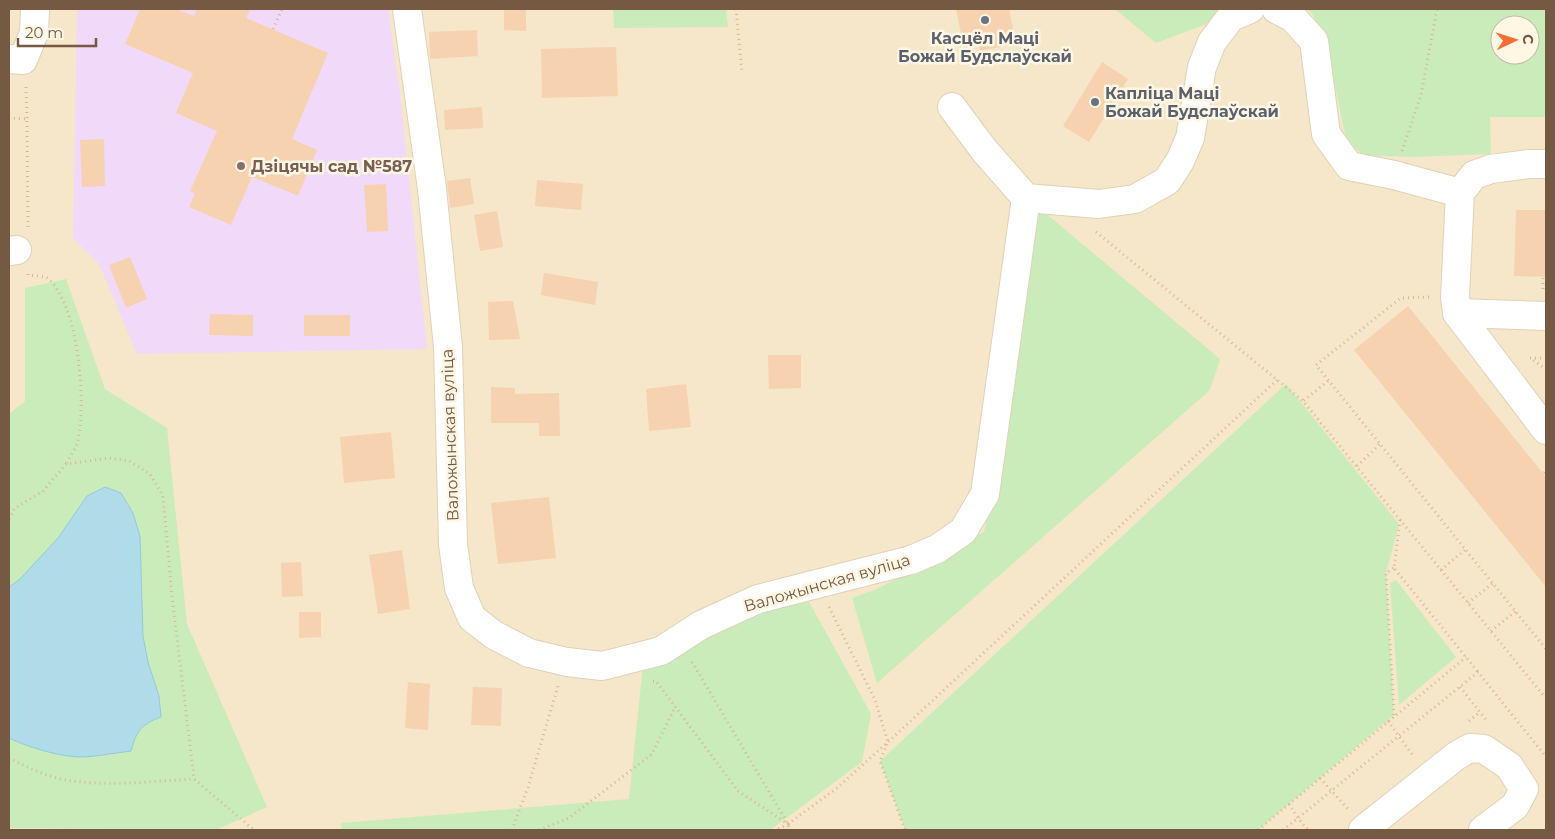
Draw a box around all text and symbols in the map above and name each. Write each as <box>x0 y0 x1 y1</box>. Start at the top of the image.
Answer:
marker: Касцёл Маці Божай Будслаўскай <box>979 14 991 26</box>
scale bar <box>18 15 95 47</box>
north arrow <box>1490 15 1540 65</box>
text: 20 m <box>25 23 63 42</box>
place label: Касцёл Маці Божай Будслаўскай <box>898 29 1072 66</box>
text: С <box>1519 33 1537 45</box>
place label: Капліца Маці Божай Будслаўскай <box>1105 84 1279 121</box>
marker: Капліца Маці Божай Будслаўскай <box>1089 96 1101 108</box>
place label: Дзіцячы сад №587 <box>251 157 412 176</box>
marker: Дзіцячы сад №587 <box>235 160 247 172</box>
street label: Валожынская вуліца <box>437 349 463 521</box>
street label: Валожынская вуліца <box>742 550 912 616</box>

